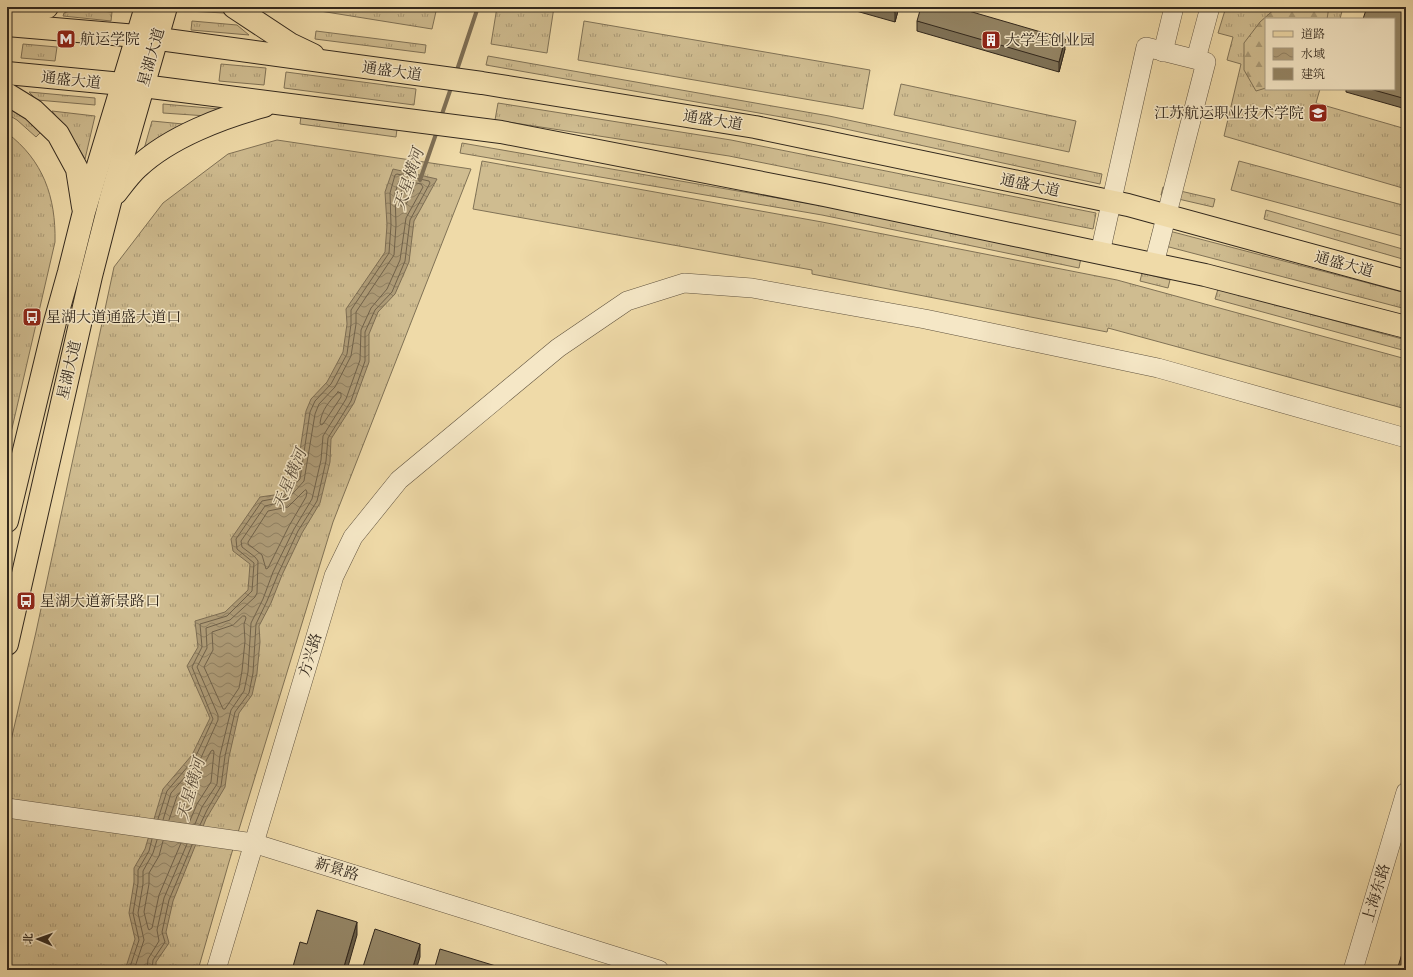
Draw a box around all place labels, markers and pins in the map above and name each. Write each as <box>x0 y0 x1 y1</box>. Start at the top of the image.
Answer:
metro station icon: 航运学院 <box>55 28 77 50</box>
place label: 航运学院 <box>80 29 140 48</box>
building icon: 大学生创业园 <box>980 29 1002 51</box>
place label: 大学生创业园 <box>1005 30 1095 49</box>
school or university icon: 江苏航运职业技术学院 <box>1307 102 1329 124</box>
place label: 江苏航运职业技术学院 <box>1154 103 1304 122</box>
bus stop icon: 星湖大道通盛大道口 <box>21 306 43 328</box>
place label: 星湖大道通盛大道口 <box>46 307 181 326</box>
bus stop icon: 星湖大道新景路口 <box>15 590 37 612</box>
place label: 星湖大道新景路口 <box>40 591 160 610</box>

